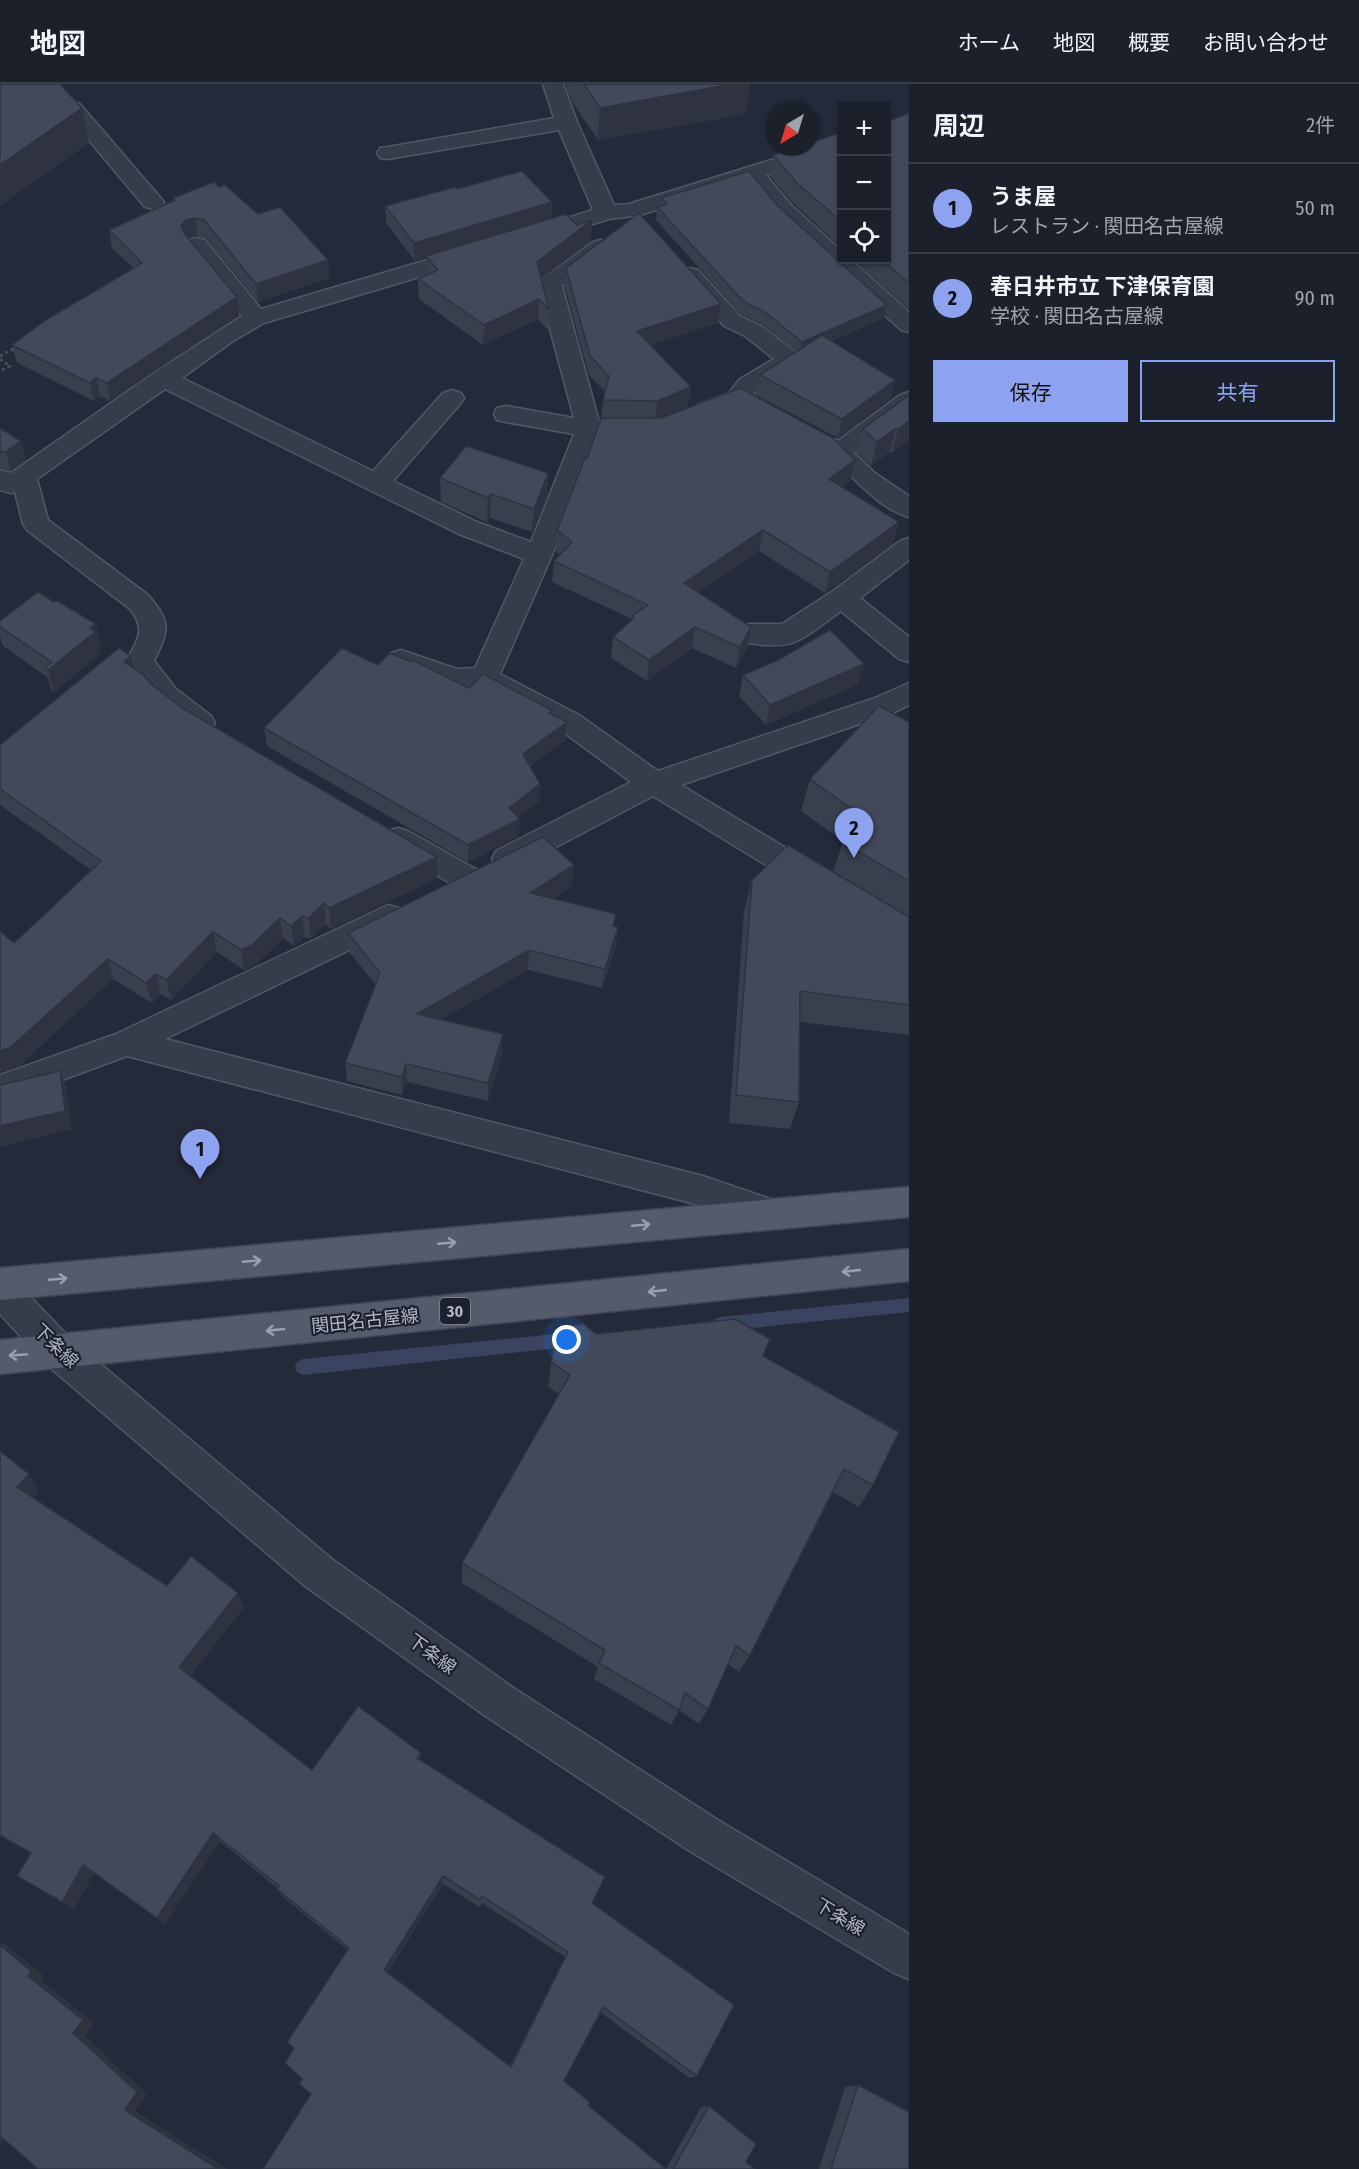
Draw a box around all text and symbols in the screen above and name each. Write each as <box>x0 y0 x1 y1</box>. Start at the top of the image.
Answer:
text: 地図 <box>30 27 86 60</box>
text: ホーム <box>958 30 1020 56</box>
text: 地図 <box>1053 30 1095 56</box>
text: 概要 <box>1128 30 1170 56</box>
text: お問い合わせ <box>1203 30 1329 56</box>
north arrow <box>765 102 819 156</box>
map controls <box>837 102 891 264</box>
button: + <box>837 102 891 156</box>
text: 周辺 <box>933 111 985 142</box>
text: 2件 <box>1306 113 1335 137</box>
button: − <box>837 156 891 210</box>
text: うま屋 <box>990 183 1056 210</box>
text: 1 <box>948 196 957 220</box>
text: 50 m <box>1295 196 1335 220</box>
button: locate <box>837 210 891 264</box>
text: レストラン · 関田名古屋線 <box>990 214 1224 238</box>
text: 春日井市立 下津保育園 <box>990 273 1215 300</box>
text: 2 <box>948 286 957 310</box>
text: 90 m <box>1295 286 1335 310</box>
text: 学校 · 関田名古屋線 <box>990 304 1164 328</box>
button: 保存 <box>933 360 1128 422</box>
button: 共有 <box>1140 360 1335 422</box>
pin: 2 <box>834 808 874 858</box>
pin: 1 <box>180 1130 220 1179</box>
one-way arrow <box>630 1219 650 1230</box>
one-way arrow <box>436 1237 456 1248</box>
one-way arrow <box>242 1255 262 1266</box>
one-way arrow <box>841 1266 861 1277</box>
one-way arrow <box>48 1273 68 1284</box>
one-way arrow <box>647 1286 667 1297</box>
road number: 30 <box>440 1298 470 1324</box>
street label: 関田名古屋線 <box>310 1304 420 1338</box>
street label: 下条線 <box>29 1319 83 1373</box>
one-way arrow <box>265 1325 285 1336</box>
your location <box>552 1325 581 1354</box>
one-way arrow <box>9 1350 29 1361</box>
street label: 下条線 <box>404 1629 460 1679</box>
street label: 下条線 <box>811 1894 869 1940</box>

